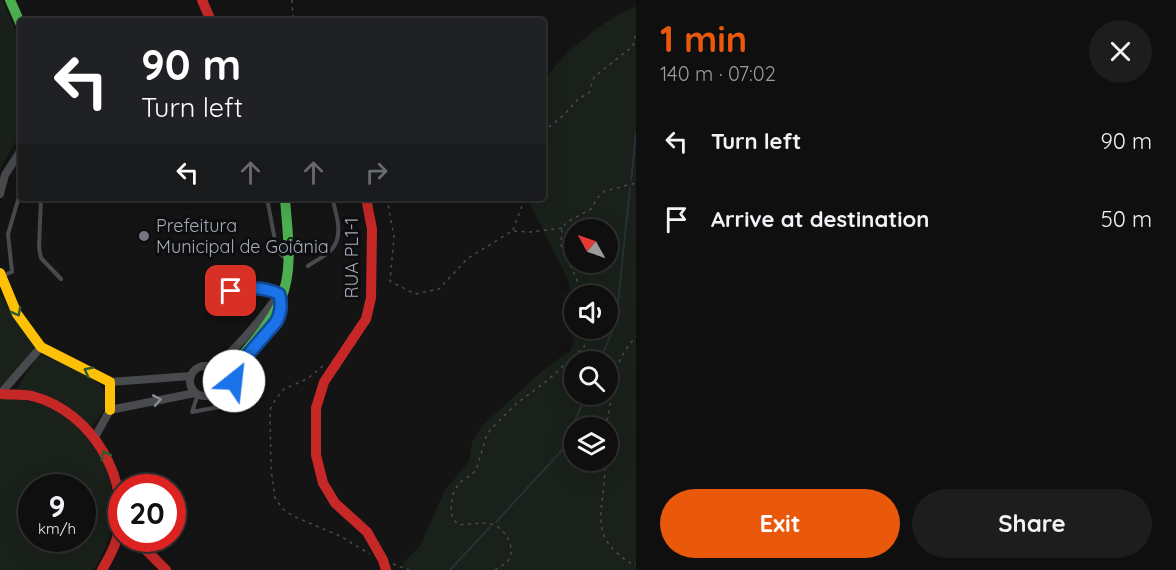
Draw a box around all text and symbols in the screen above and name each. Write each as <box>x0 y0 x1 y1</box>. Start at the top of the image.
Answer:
text: 1 min <box>660 16 747 61</box>
button: close <box>1089 20 1152 83</box>
text: 90 m <box>141 38 241 91</box>
icon: left <box>42 42 120 120</box>
text: 140 m · 07:02 <box>660 61 776 86</box>
text: Turn left <box>141 90 243 124</box>
icon: left <box>660 125 693 158</box>
text: Turn left <box>711 127 801 155</box>
text: 90 m <box>1101 127 1152 155</box>
icon: left <box>171 156 204 189</box>
icon: ahead <box>234 156 267 189</box>
icon: ahead <box>297 156 330 189</box>
icon: right <box>360 156 393 189</box>
icon: arrive <box>660 203 693 236</box>
text: Arrive at destination <box>711 205 929 233</box>
text: 50 m <box>1101 205 1152 233</box>
place label: Prefeitura Municipal de Goiânia <box>156 214 329 258</box>
street label: RUA PL1-1 <box>340 218 363 298</box>
north arrow <box>564 219 618 273</box>
map controls <box>564 219 618 471</box>
marker: Prefeitura Municipal de Goiânia <box>137 229 151 243</box>
pin <box>205 265 256 316</box>
icon: arrive <box>214 274 247 307</box>
button: sound <box>564 285 618 339</box>
one-way arrow <box>10 305 21 316</box>
position arrow <box>202 349 266 413</box>
button: search <box>564 351 618 405</box>
one-way arrow <box>83 366 94 378</box>
one-way arrow <box>152 394 162 407</box>
button: layers <box>564 417 618 471</box>
one-way arrow <box>101 451 112 462</box>
speed limit sign: 20 <box>108 474 186 552</box>
text: 9 <box>48 487 66 525</box>
button: Exit <box>660 489 900 558</box>
button: Share <box>912 489 1152 558</box>
text: km/h <box>38 519 76 538</box>

